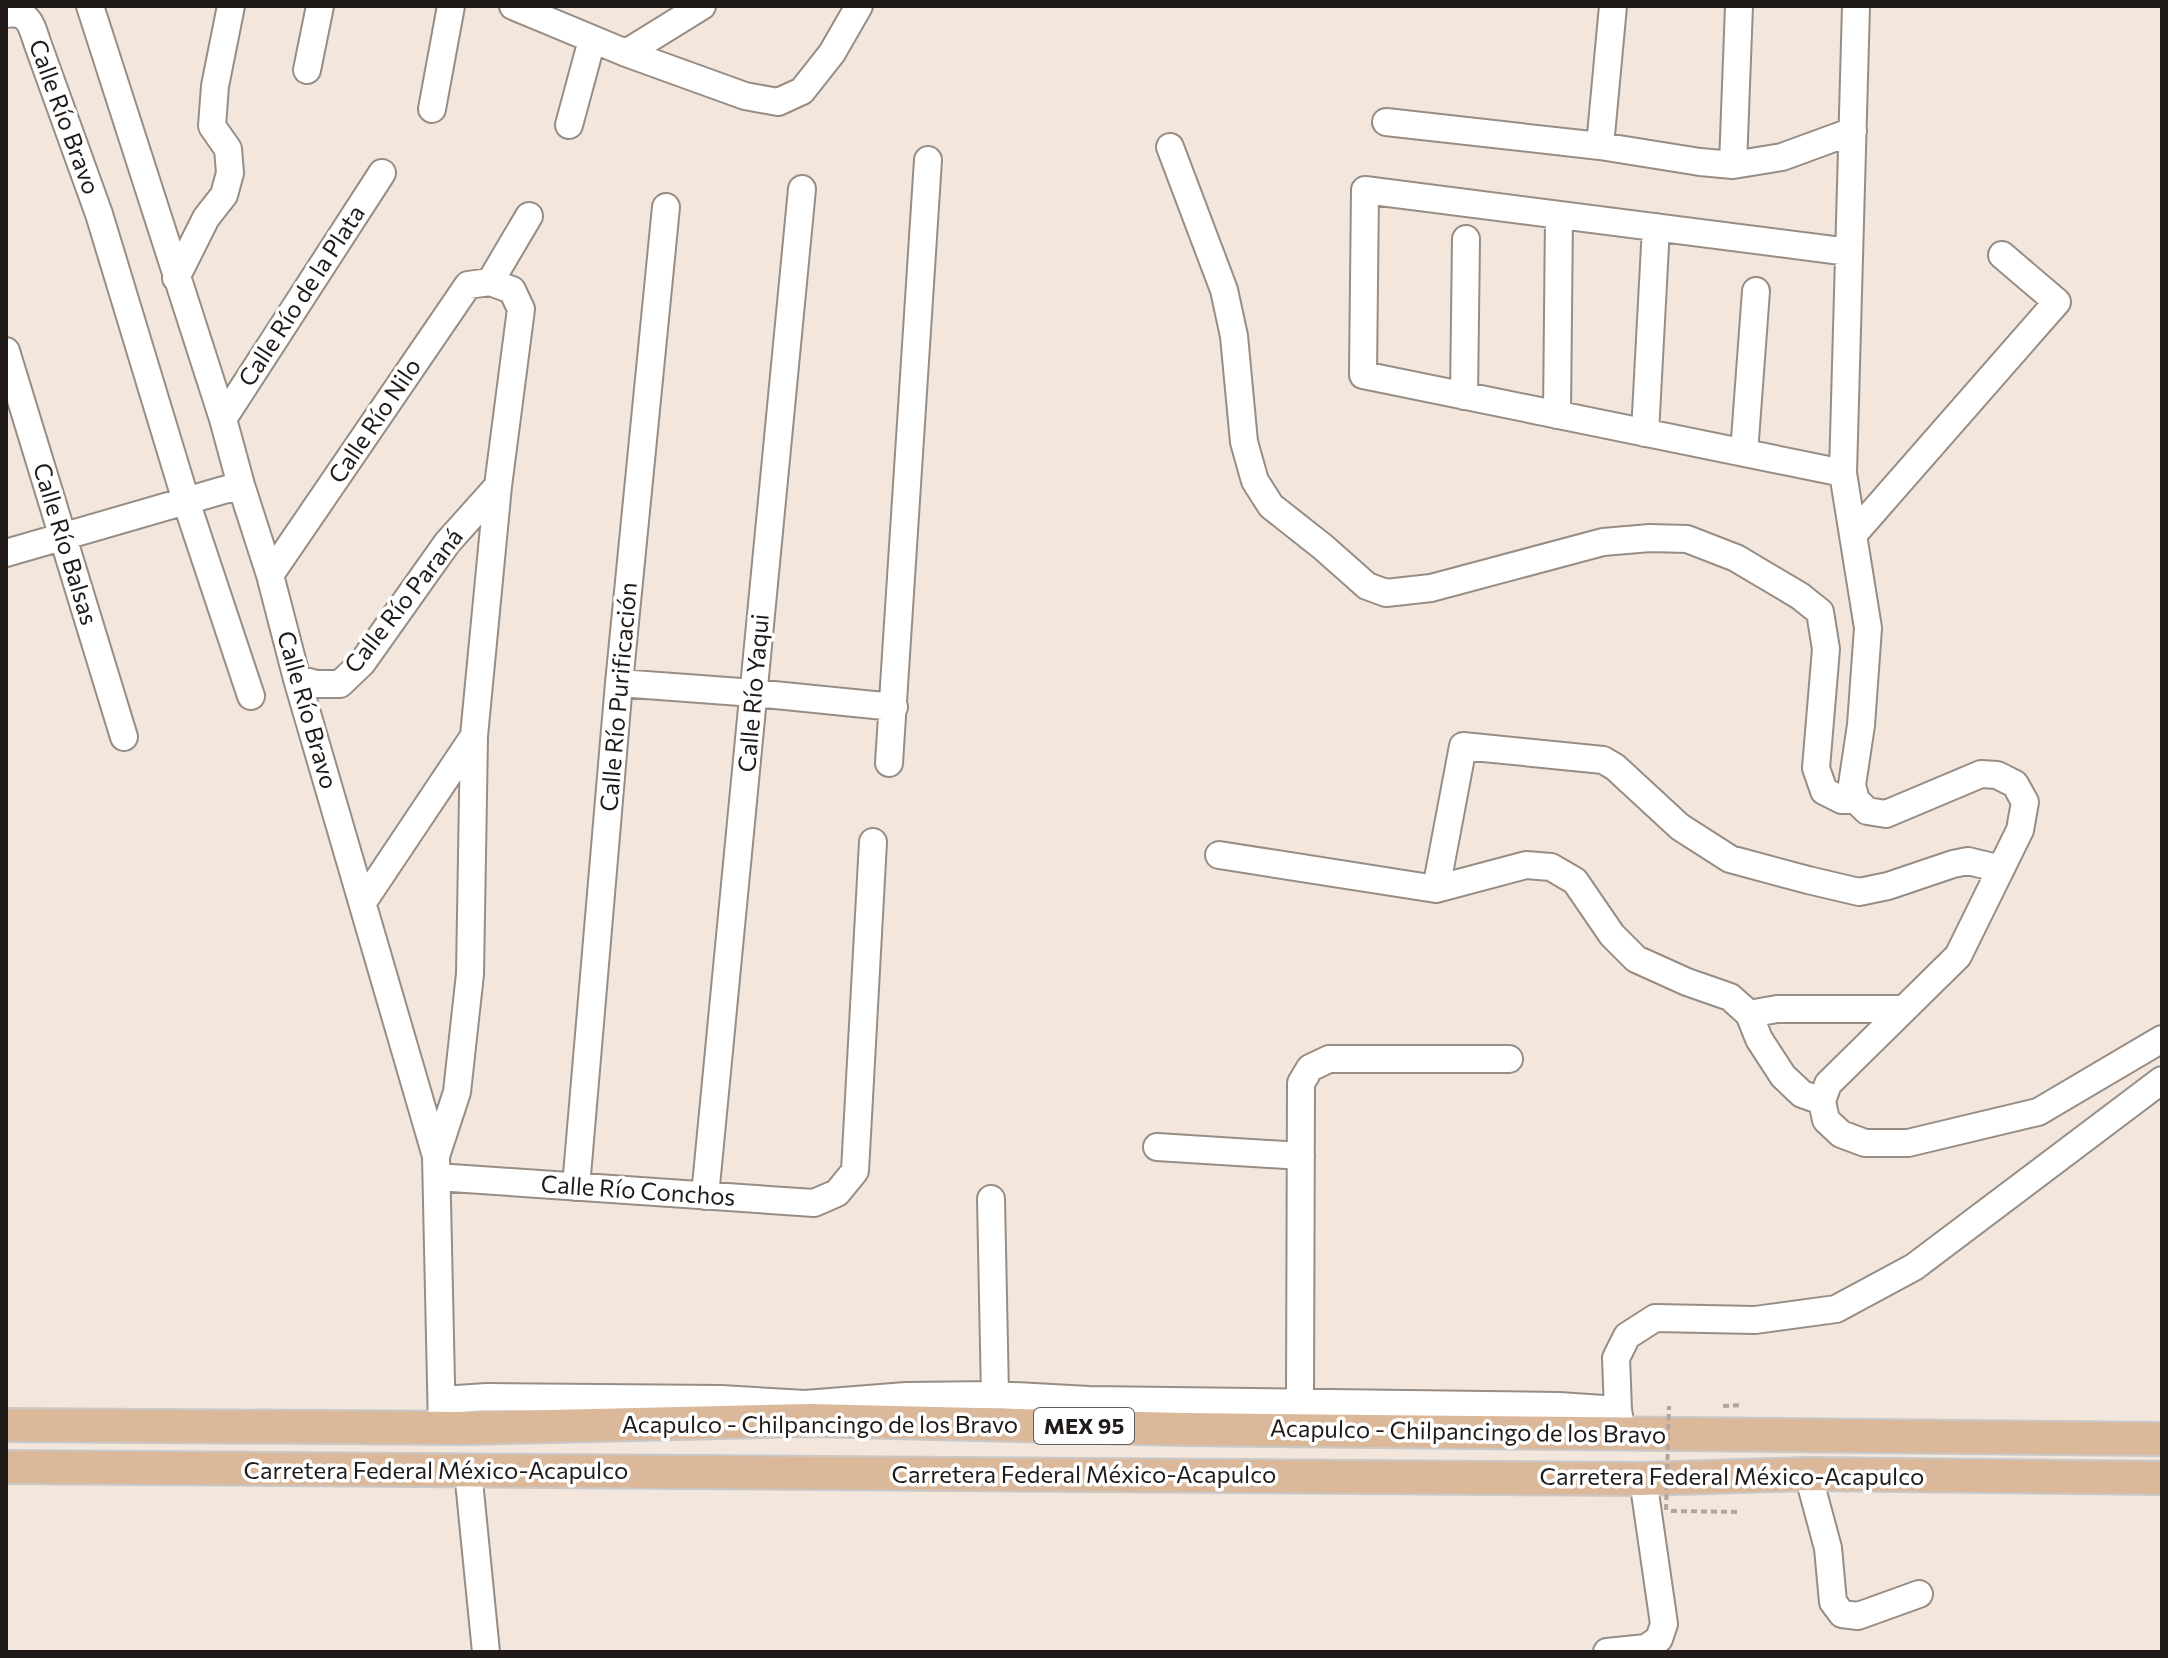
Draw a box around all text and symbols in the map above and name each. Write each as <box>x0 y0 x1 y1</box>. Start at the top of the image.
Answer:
street label: Calle Río Bravo <box>24 35 107 198</box>
street label: Calle Río de la Plata <box>231 199 370 391</box>
street label: Calle Río Nilo <box>321 352 426 488</box>
street label: Calle Río Balsas <box>28 459 105 628</box>
street label: Calle Río Paraná <box>337 522 468 678</box>
street label: Calle Río Purificación <box>593 581 642 813</box>
street label: Calle Río Yaqui <box>731 612 774 773</box>
street label: Calle Río Bravo <box>272 627 345 792</box>
street label: Calle Río Conchos <box>540 1168 736 1211</box>
road number: MEX 95 <box>1034 1408 1134 1444</box>
street label: Acapulco - Chilpancingo de los Bravo <box>622 1409 1018 1438</box>
street label: Acapulco - Chilpancingo de los Bravo <box>1270 1413 1666 1448</box>
street label: Carretera Federal México-Acapulco <box>244 1455 628 1484</box>
street label: Carretera Federal México-Acapulco <box>892 1459 1276 1488</box>
street label: Carretera Federal México-Acapulco <box>1540 1461 1924 1490</box>

